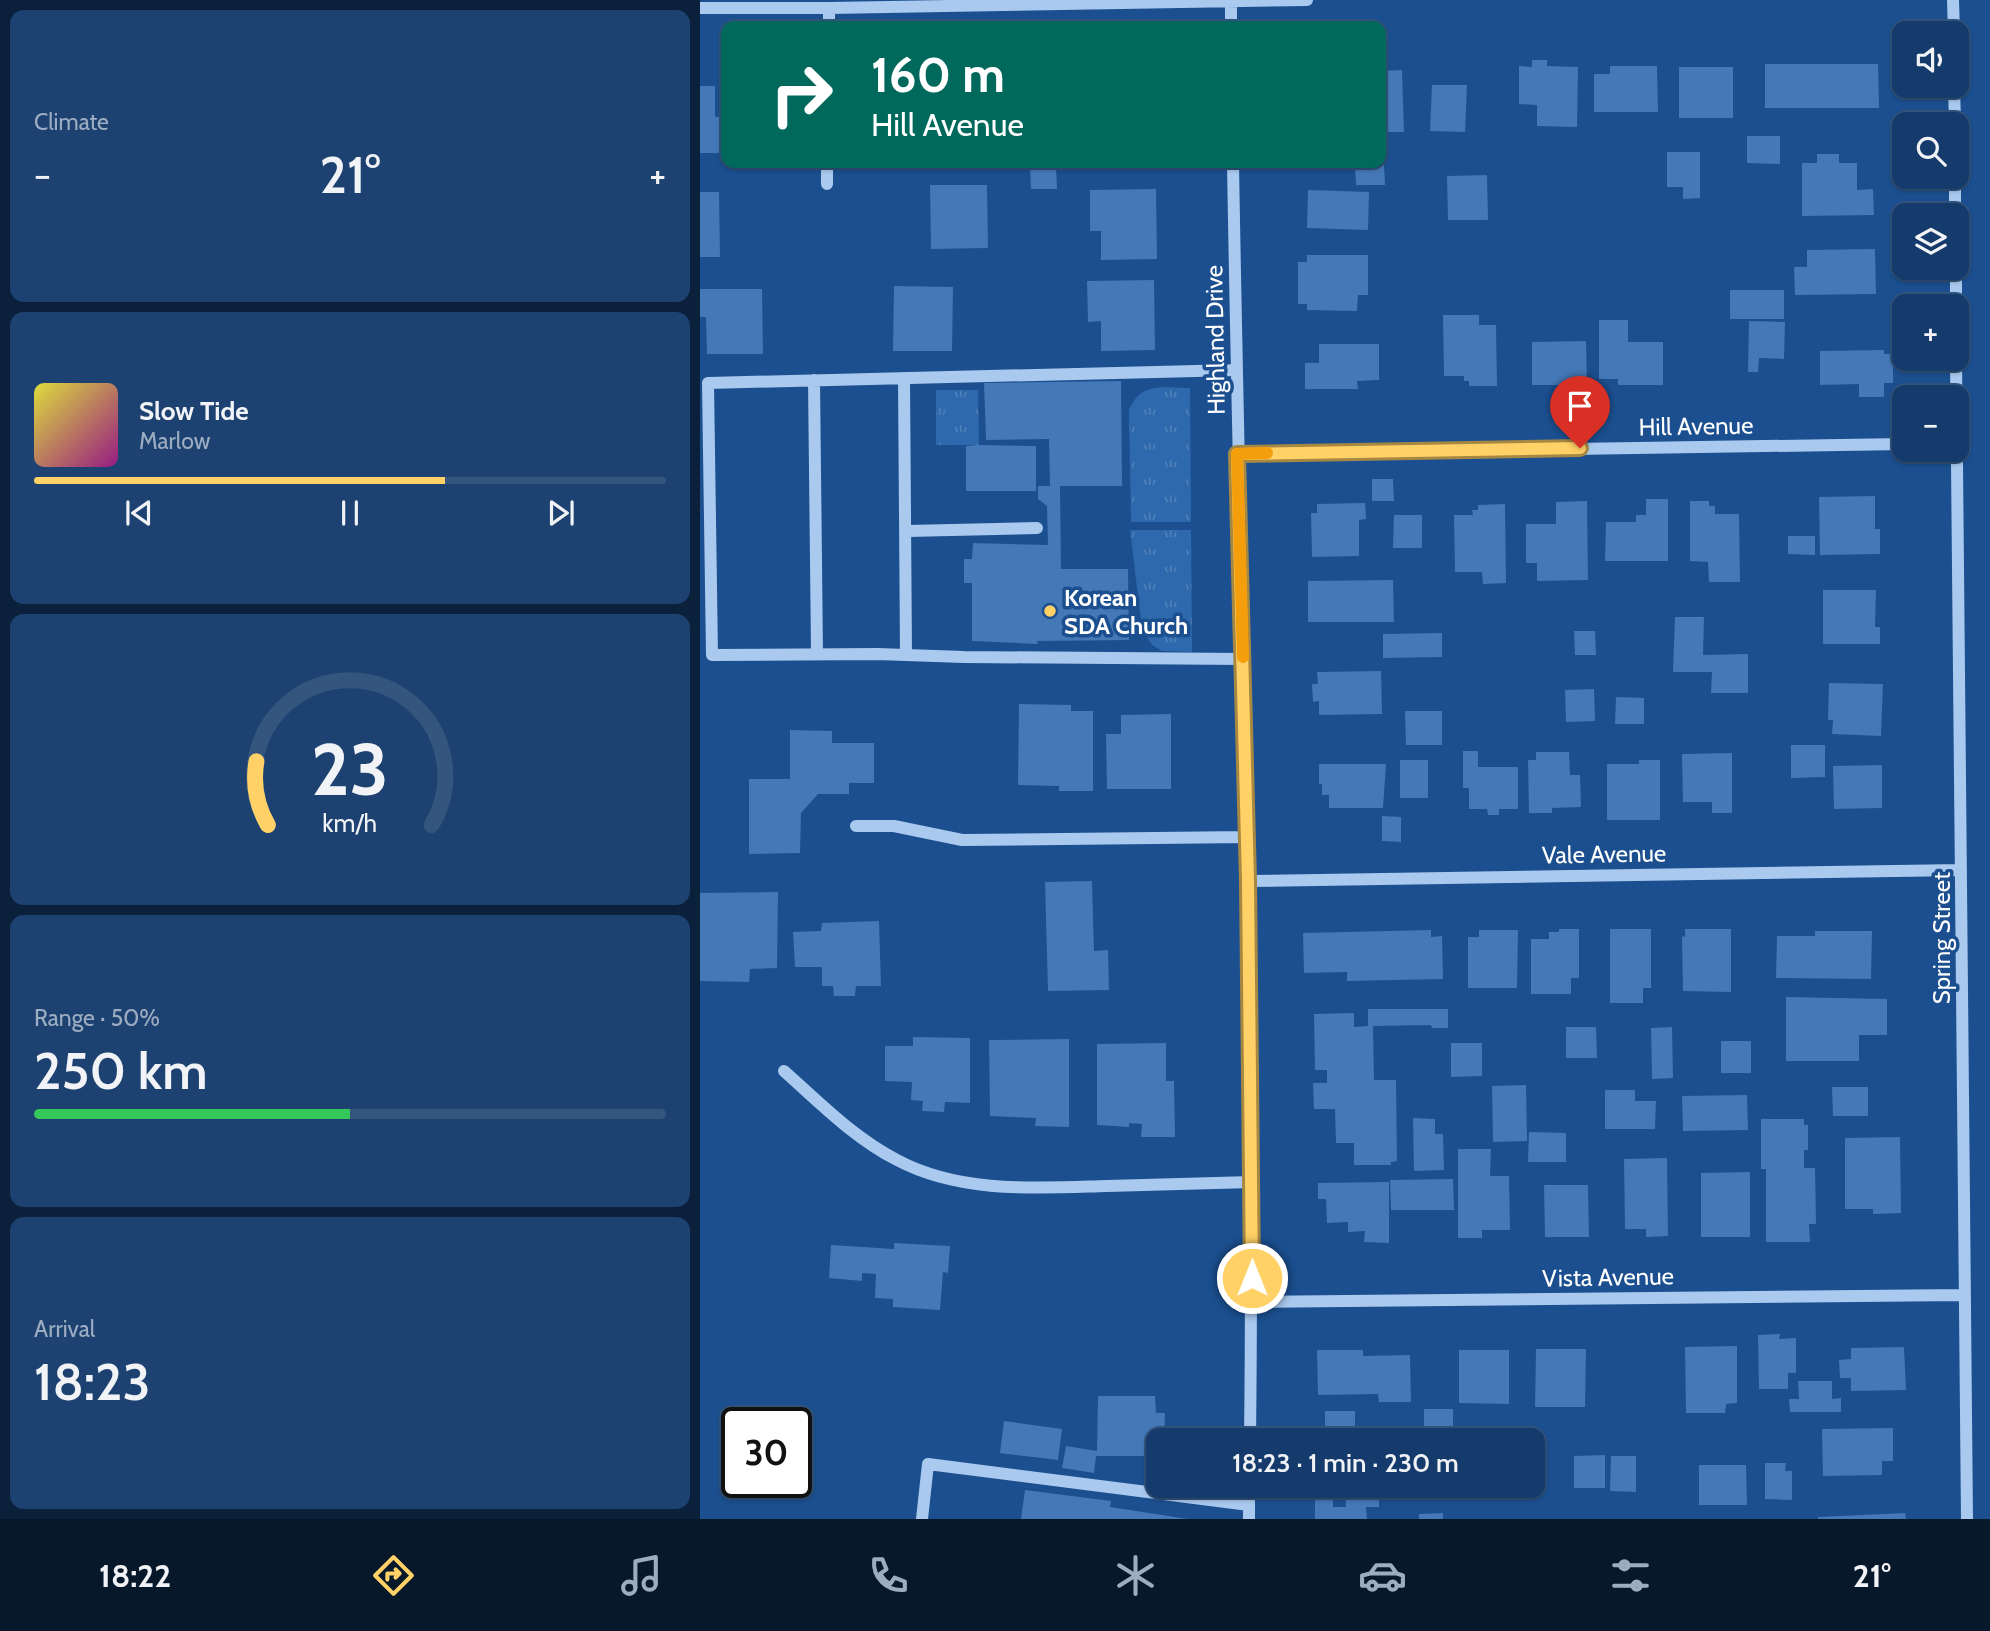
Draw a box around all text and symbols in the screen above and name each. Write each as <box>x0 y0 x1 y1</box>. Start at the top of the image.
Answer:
map controls <box>1892 21 1969 462</box>
button: sound <box>1892 21 1969 98</box>
text: 160 m <box>871 45 1005 104</box>
icon: right <box>756 49 847 140</box>
text: Hill Avenue <box>871 105 1024 144</box>
text: Climate <box>34 108 109 136</box>
button: search <box>1892 112 1969 189</box>
text: 21° <box>320 143 380 206</box>
text: − <box>34 151 51 198</box>
text: + <box>649 151 666 198</box>
button: layers <box>1892 203 1969 280</box>
street label: Highland Drive <box>1199 265 1231 415</box>
button: + <box>1892 294 1969 371</box>
pin <box>1550 376 1610 448</box>
button: − <box>1892 385 1969 462</box>
icon: arrive <box>1561 387 1599 425</box>
text: Slow Tide <box>139 395 249 427</box>
street label: Hill Avenue <box>1638 411 1754 441</box>
text: Marlow <box>139 427 210 455</box>
icon: previous <box>120 494 158 532</box>
icon: pause <box>331 494 369 532</box>
icon: next <box>542 494 580 532</box>
place label: Korean SDA Church <box>1064 583 1188 640</box>
marker: Korean SDA Church <box>1042 603 1058 619</box>
text: 23 <box>311 726 389 814</box>
text: km/h <box>323 808 377 838</box>
street label: Vale Avenue <box>1541 838 1667 870</box>
street label: Spring Street <box>1927 872 1956 1004</box>
text: Range · 50% <box>34 1004 160 1032</box>
text: 250 km <box>34 1039 208 1102</box>
position arrow <box>1215 1241 1289 1315</box>
street label: Vista Avenue <box>1542 1261 1674 1293</box>
text: Arrival <box>34 1315 95 1343</box>
text: 18:23 <box>34 1350 151 1413</box>
speed limit sign: 30 <box>721 1407 812 1498</box>
text: 18:23 · 1 min · 230 m <box>1232 1447 1459 1479</box>
icon: directions <box>369 1551 418 1600</box>
icon: music <box>617 1551 666 1600</box>
icon: phone <box>864 1551 913 1600</box>
icon: climate <box>1111 1551 1160 1600</box>
icon: car <box>1358 1551 1407 1600</box>
icon: filters <box>1606 1551 1655 1600</box>
text: 18:22 <box>99 1556 171 1595</box>
text: 21° <box>1853 1556 1891 1595</box>

